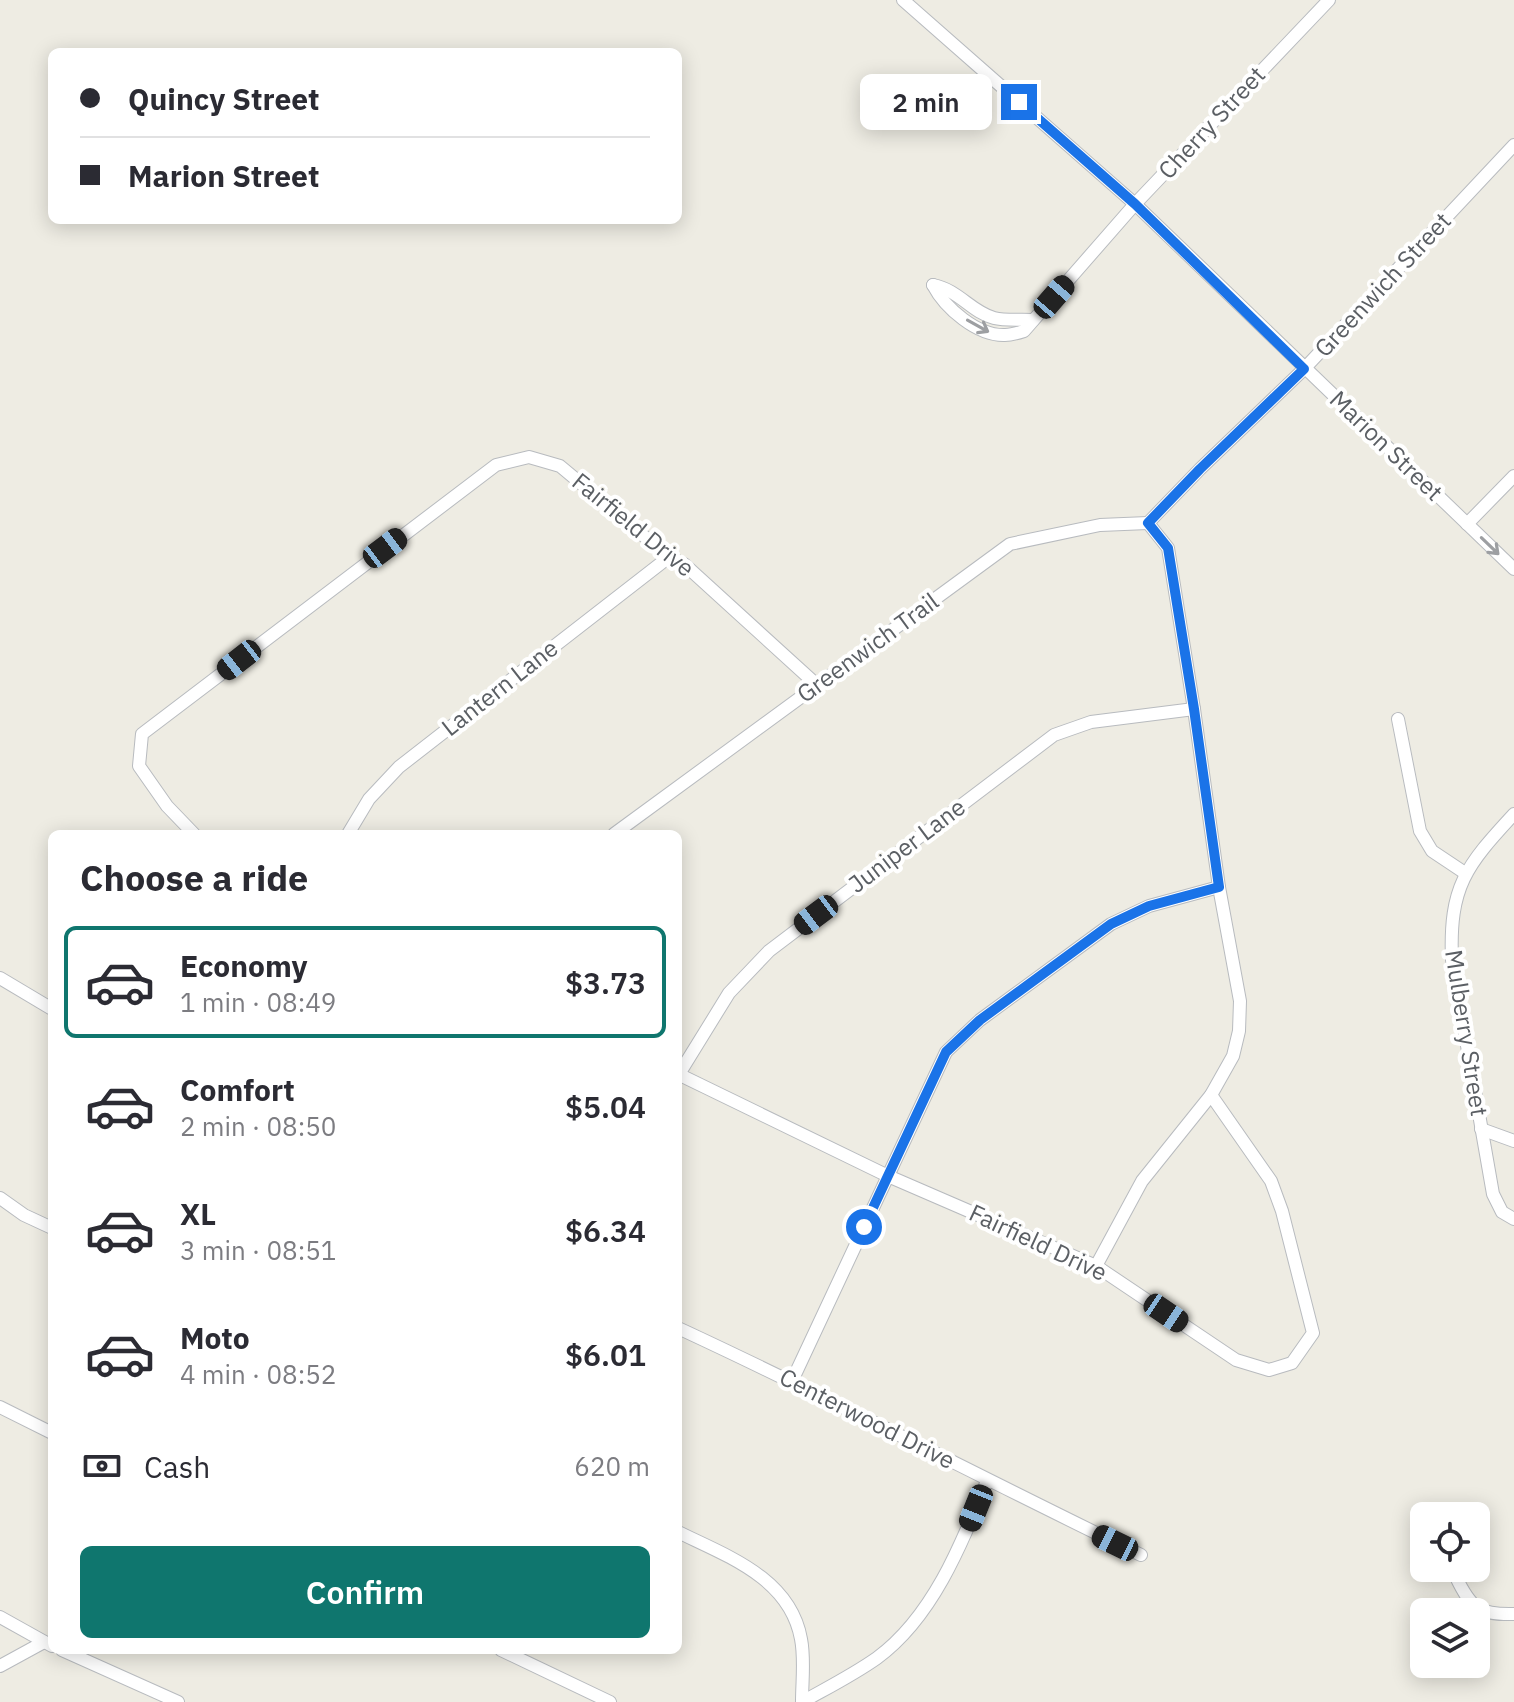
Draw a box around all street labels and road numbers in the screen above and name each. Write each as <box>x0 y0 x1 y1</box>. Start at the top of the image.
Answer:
street label: Cherry Street <box>1151 59 1272 186</box>
street label: Greenwich Street <box>1307 205 1458 364</box>
street label: Marion Street <box>1323 383 1450 507</box>
street label: Fairfield Drive <box>566 465 702 583</box>
street label: Greenwich Trail <box>790 585 945 709</box>
street label: Lantern Lane <box>434 632 564 743</box>
street label: Juniper Lane <box>841 791 971 900</box>
street label: Mulberry Street <box>1438 947 1496 1118</box>
street label: Fairfield Drive <box>964 1196 1113 1288</box>
street label: Centerwood Drive <box>774 1360 961 1476</box>

